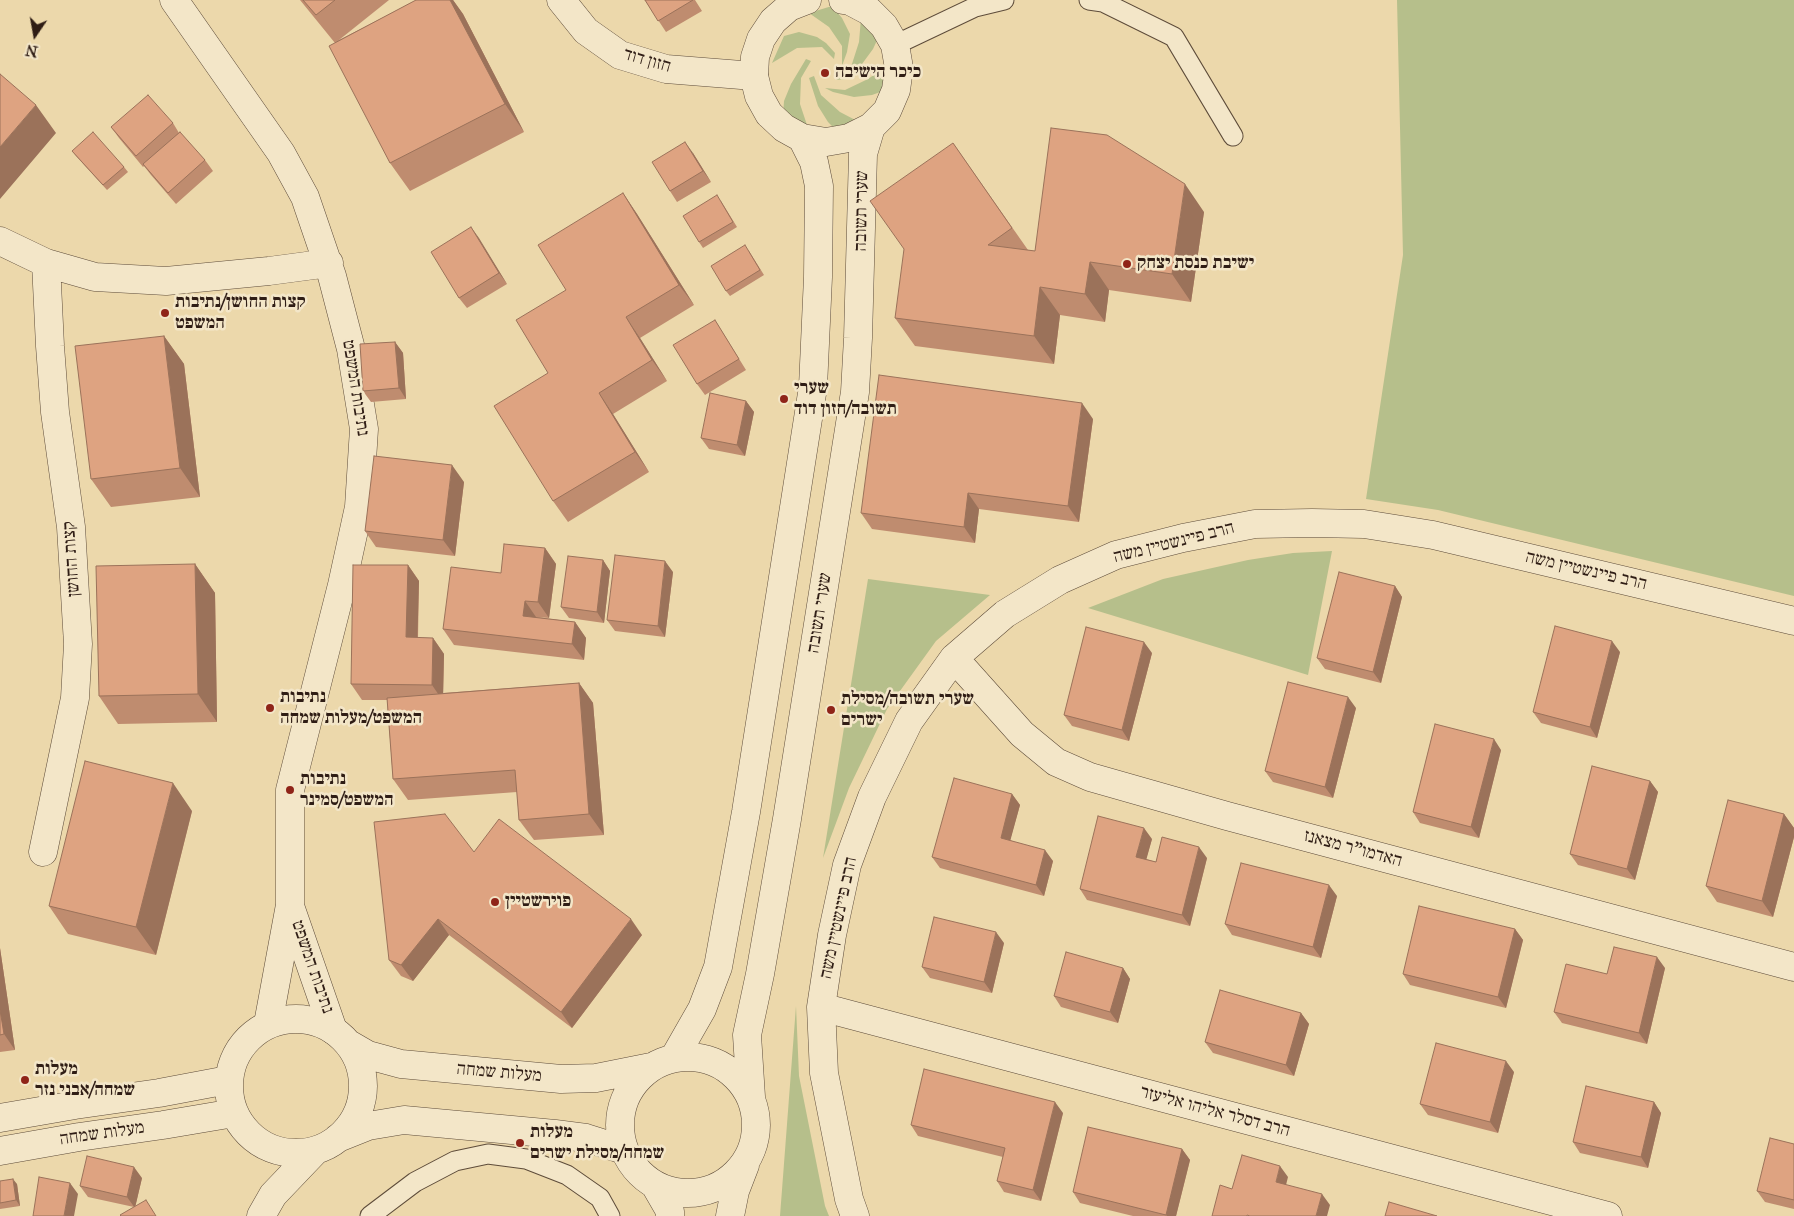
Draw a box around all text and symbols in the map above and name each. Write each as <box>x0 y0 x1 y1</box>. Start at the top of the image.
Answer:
north arrow <box>10 10 60 60</box>
text: N <box>24 41 39 60</box>
street label: חזון דוד <box>621 44 673 78</box>
place label: כיכר הישיבה <box>835 62 921 84</box>
marker: כיכר הישיבה <box>819 67 831 79</box>
street label: שערי תשובה <box>850 170 874 252</box>
place label: ישיבת כנסת יצחק <box>1137 253 1254 275</box>
marker: ישיבת כנסת יצחק <box>1121 258 1133 270</box>
place label: קצות החושן/נתיבות המשפט <box>175 292 306 334</box>
marker: קצות החושן/נתיבות המשפט <box>159 307 171 319</box>
street label: נתיבות המשפט <box>337 338 373 438</box>
place label: שערי תשובה/חזון דוד <box>794 378 897 420</box>
marker: שערי תשובה/חזון דוד <box>778 393 790 405</box>
street label: הרב פיינשטיין משה <box>1111 517 1237 569</box>
street label: קצות החושן <box>59 520 85 598</box>
street label: הרב פיינשטיין משה <box>1523 546 1649 596</box>
street label: שערי תשובה <box>803 571 837 655</box>
place label: נתיבות המשפט/מעלות שמחה <box>280 687 422 730</box>
place label: שערי תשובה/מסילת ישרים <box>841 689 974 732</box>
marker: נתיבות המשפט/מעלות שמחה <box>264 702 276 714</box>
marker: שערי תשובה/מסילת ישרים <box>825 704 837 716</box>
place label: נתיבות המשפט/סמינר <box>300 769 394 812</box>
marker: נתיבות המשפט/סמינר <box>284 784 296 796</box>
street label: האדמו"ר מצאנז <box>1301 826 1405 872</box>
street label: הרב פיינשטיין משה <box>816 855 862 981</box>
place label: פוירשטיין <box>505 891 571 913</box>
marker: פוירשטיין <box>489 896 501 908</box>
street label: נתיבות המשפט <box>286 918 338 1016</box>
place label: מעלות שמחה/אבני נזר <box>35 1059 135 1102</box>
street label: מעלות שמחה <box>455 1059 543 1087</box>
marker: מעלות שמחה/אבני נזר <box>19 1074 31 1086</box>
street label: הרב דסלר אליהו אליעזר <box>1138 1082 1292 1142</box>
street label: מעלות שמחה <box>58 1117 146 1151</box>
place label: מעלות שמחה/מסילת ישרים <box>530 1122 664 1164</box>
marker: מעלות שמחה/מסילת ישרים <box>514 1137 526 1149</box>

